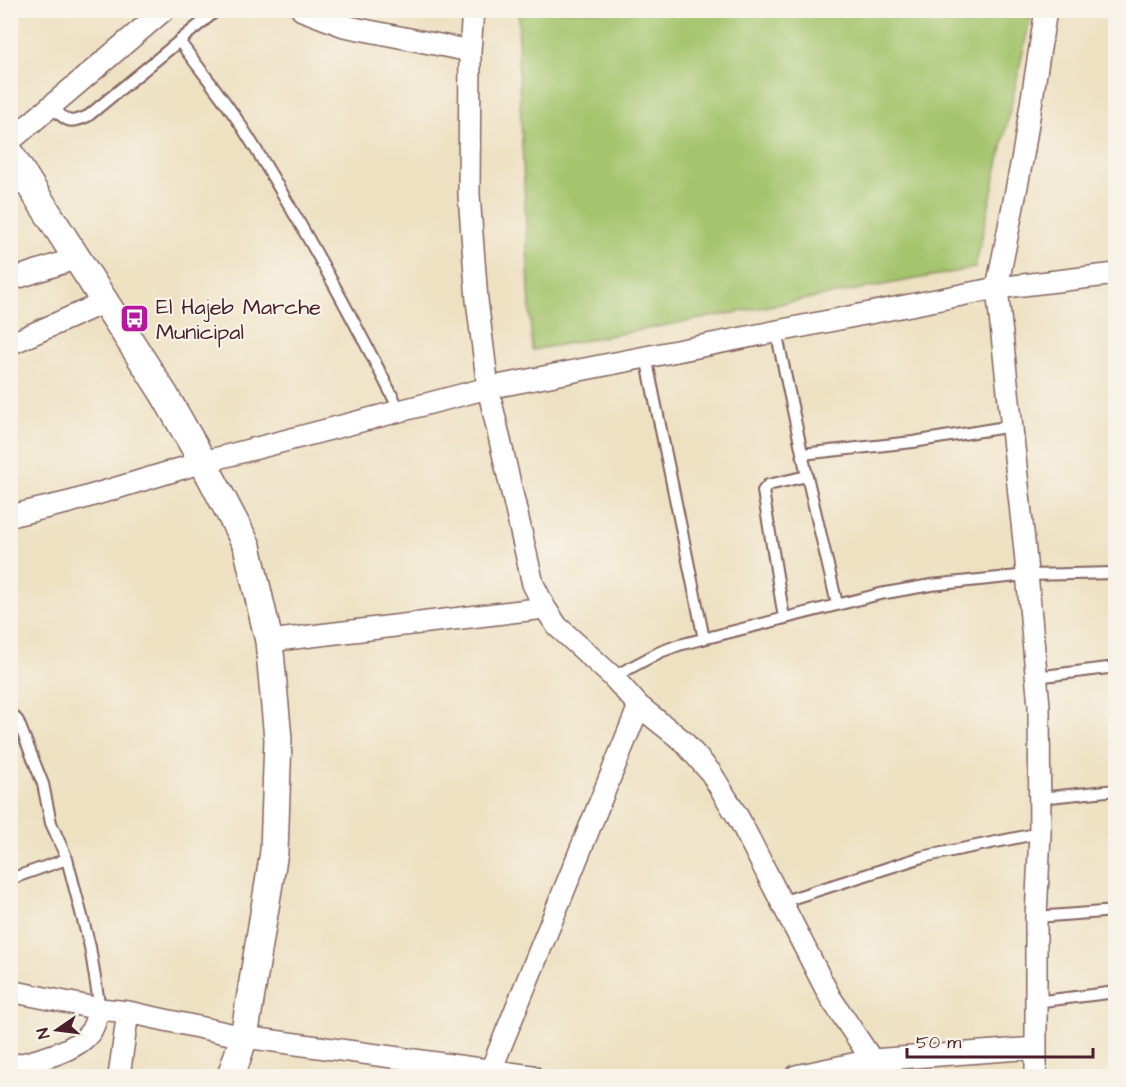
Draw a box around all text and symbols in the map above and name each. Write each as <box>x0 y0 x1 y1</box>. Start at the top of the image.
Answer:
place label: El Hajeb Marche Municipal <box>156 292 321 348</box>
bus stop icon: El Hajeb Marche Municipal <box>119 303 151 335</box>
north arrow <box>27 1000 87 1060</box>
scale bar <box>907 1021 1093 1059</box>
text: N <box>32 1026 55 1041</box>
text: 50 m <box>916 1030 961 1055</box>

